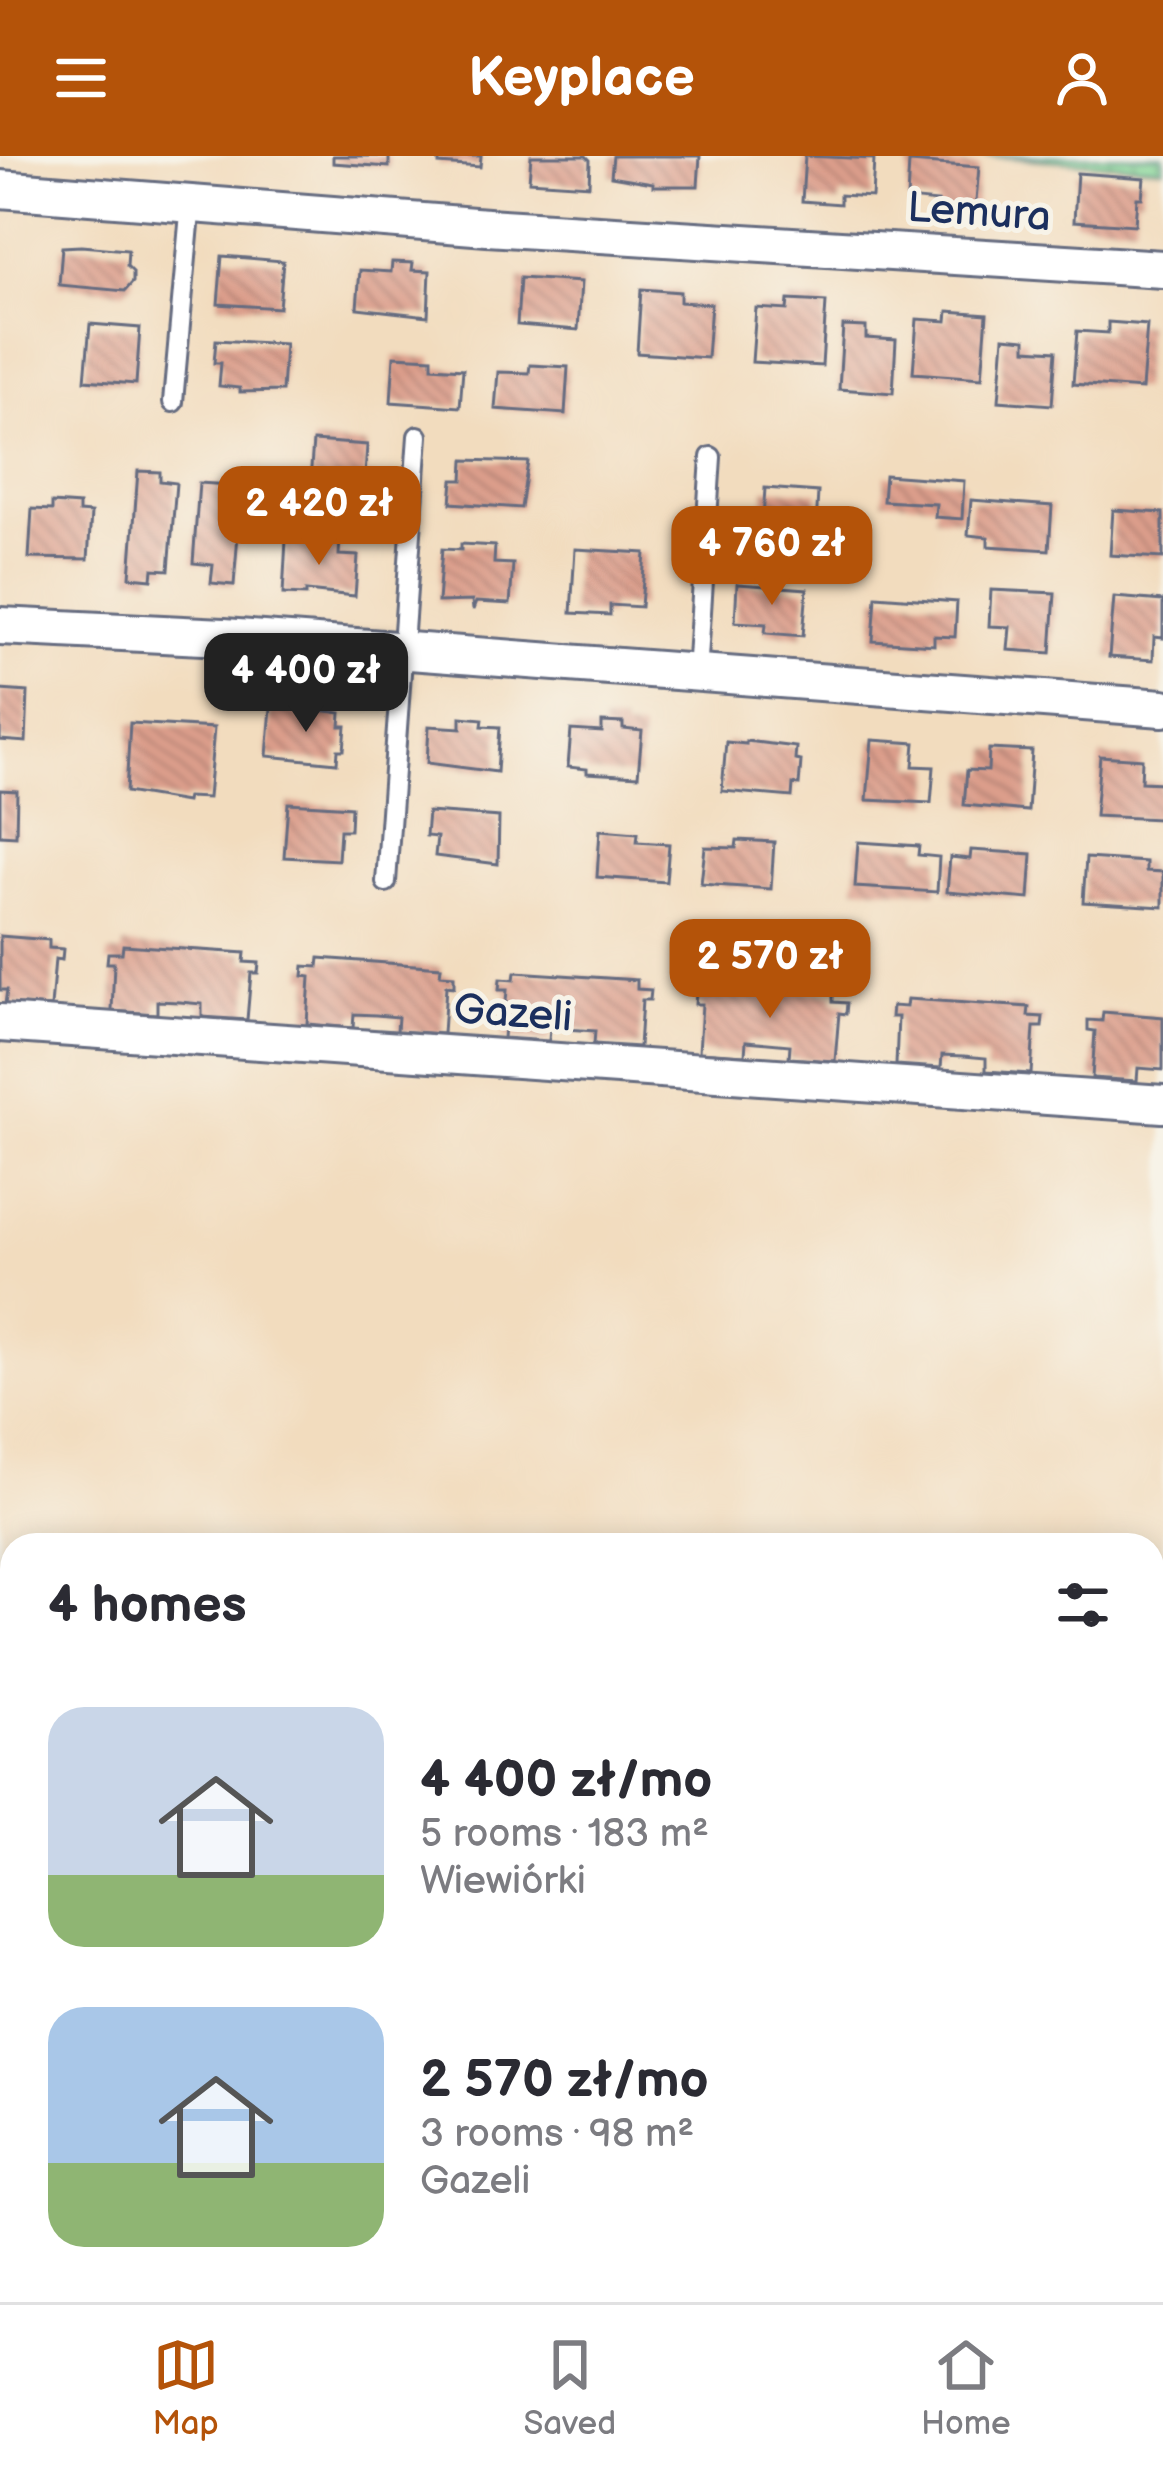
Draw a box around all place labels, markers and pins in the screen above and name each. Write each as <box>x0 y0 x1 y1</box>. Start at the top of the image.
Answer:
pin: 2 420 zł <box>195 466 443 568</box>
pin: 4 760 zł <box>648 506 896 608</box>
pin: 4 400 zł <box>182 633 430 735</box>
pin: 2 570 zł <box>646 919 894 1021</box>

